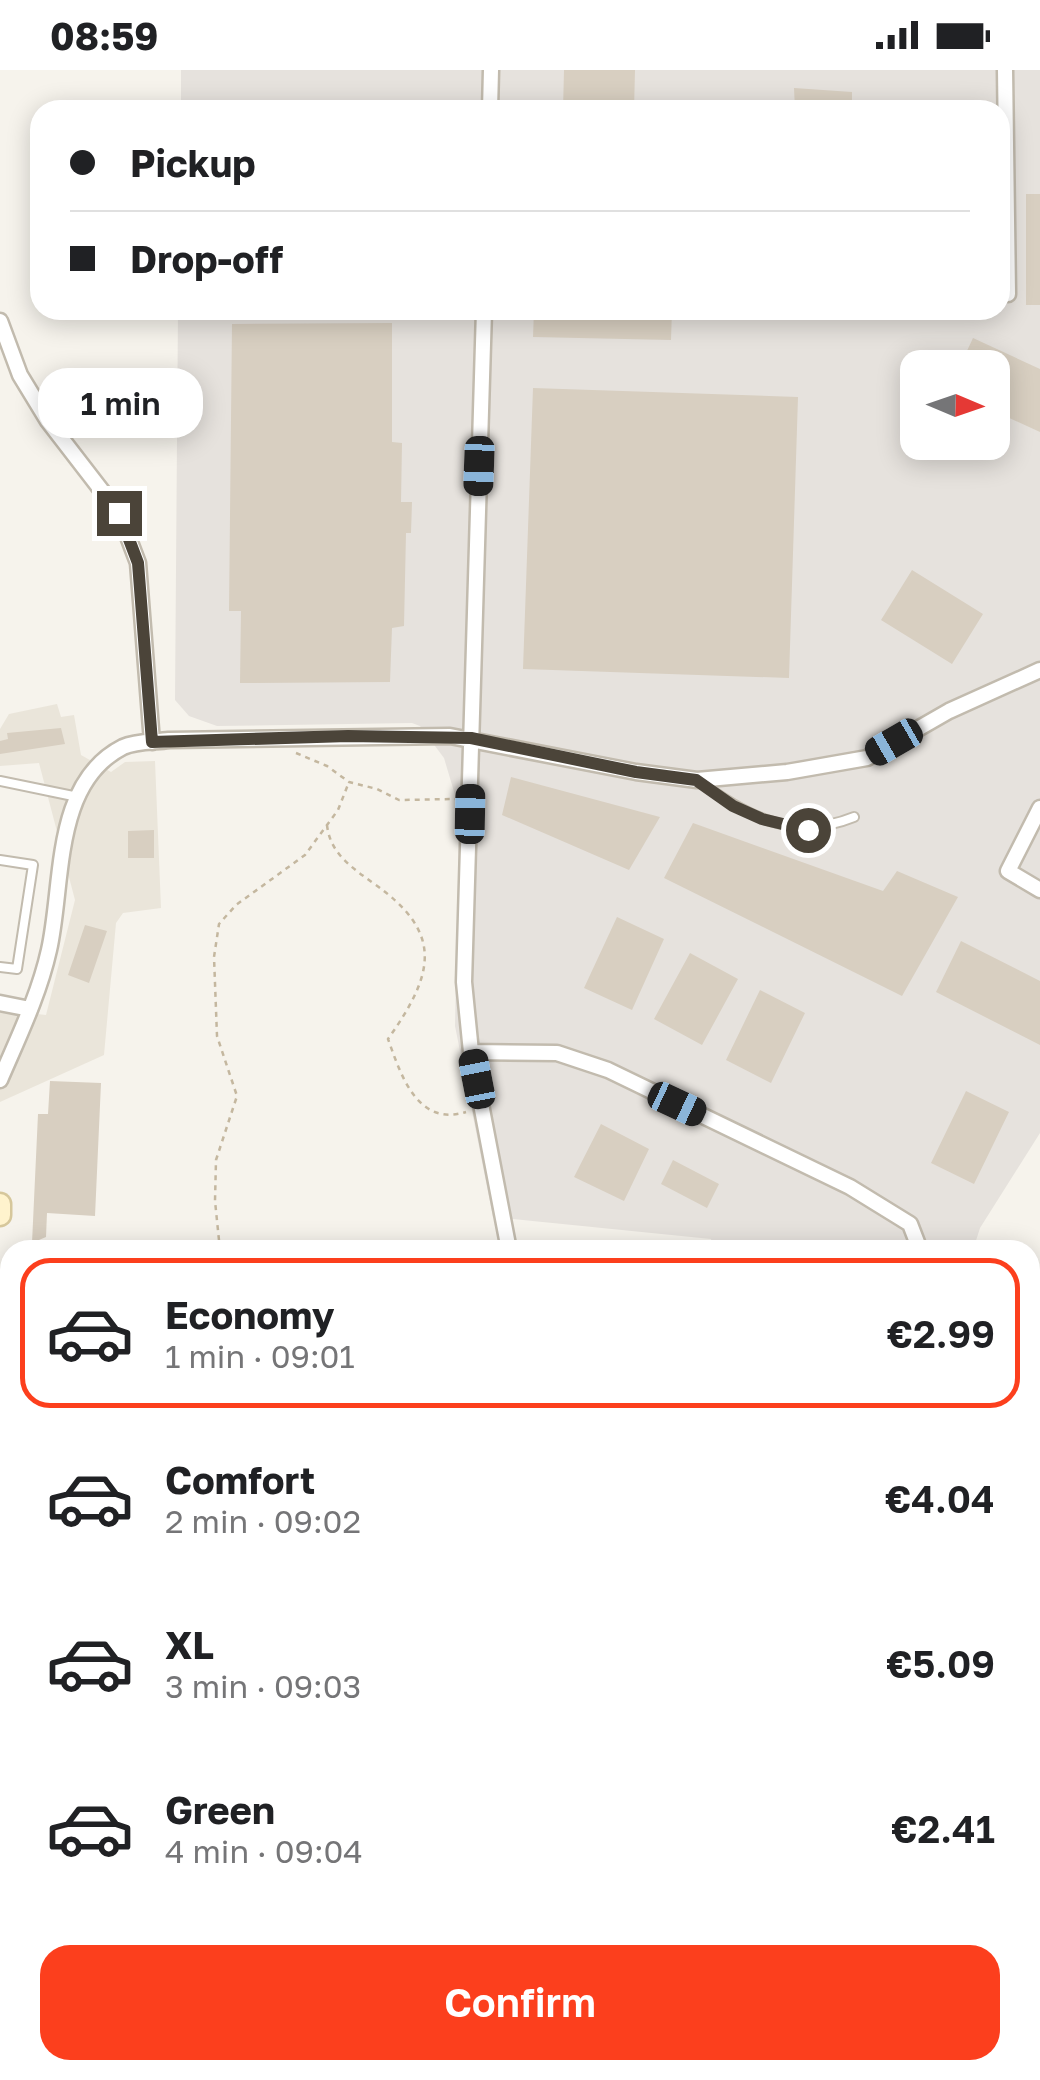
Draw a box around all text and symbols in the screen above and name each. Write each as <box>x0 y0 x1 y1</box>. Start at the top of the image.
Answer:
text: 08:59 <box>50 13 159 58</box>
text: Pickup <box>130 140 256 185</box>
text: Drop-off <box>130 236 283 281</box>
north arrow <box>900 350 1010 460</box>
map controls <box>900 350 1010 460</box>
callout: 1 min <box>36 368 202 438</box>
text: 1 min <box>80 384 161 422</box>
car <box>463 435 495 497</box>
route end <box>97 491 142 536</box>
car <box>861 714 927 770</box>
car <box>454 784 486 844</box>
route start <box>786 808 831 853</box>
car <box>457 1047 497 1111</box>
car <box>643 1078 711 1130</box>
icon: car <box>45 1288 135 1378</box>
text: Economy <box>165 1292 334 1337</box>
text: €2.99 <box>887 1311 995 1356</box>
text: 1 min · 09:01 <box>165 1337 355 1375</box>
icon: car <box>45 1453 135 1543</box>
text: Comfort <box>165 1457 315 1502</box>
text: €4.04 <box>885 1476 995 1521</box>
text: 2 min · 09:02 <box>165 1502 361 1540</box>
icon: car <box>45 1618 135 1708</box>
text: XL <box>165 1622 214 1667</box>
text: €5.09 <box>886 1641 995 1686</box>
text: 3 min · 09:03 <box>165 1667 361 1705</box>
icon: car <box>45 1783 135 1873</box>
text: Green <box>165 1787 275 1832</box>
text: €2.41 <box>891 1806 995 1851</box>
text: 4 min · 09:04 <box>165 1832 363 1870</box>
button: Confirm <box>40 1945 1000 2060</box>

